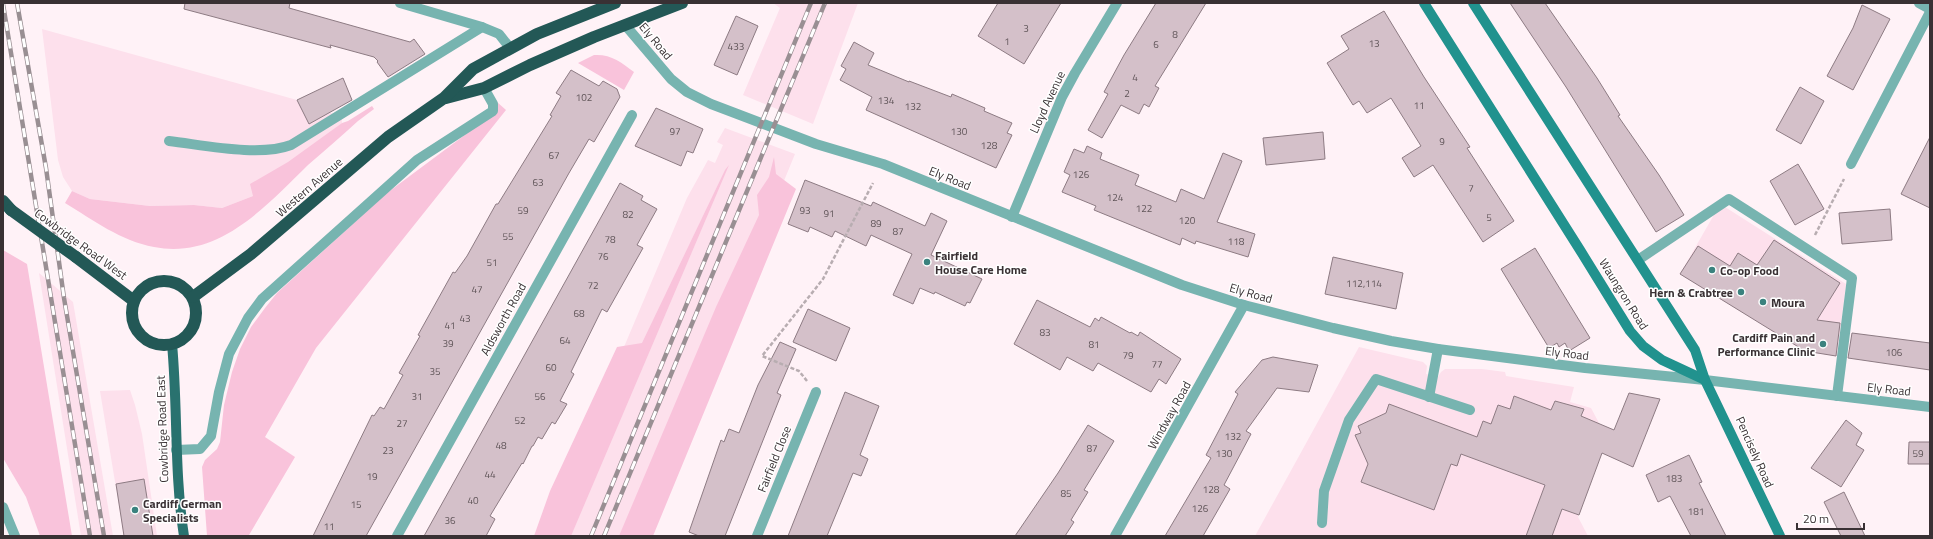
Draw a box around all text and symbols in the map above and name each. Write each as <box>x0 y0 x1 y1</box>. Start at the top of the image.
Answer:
street label: Ely Road <box>635 18 677 64</box>
house number: 3 <box>1023 21 1029 36</box>
house number: 8 <box>1172 27 1178 42</box>
house number: 1 <box>1004 34 1010 49</box>
house number: 13 <box>1368 36 1380 51</box>
house number: 6 <box>1153 37 1159 52</box>
house number: 433 <box>728 39 744 54</box>
street label: Lloyd Avenue <box>1024 68 1070 136</box>
house number: 4 <box>1132 70 1138 85</box>
house number: 2 <box>1124 86 1130 101</box>
house number: 102 <box>576 90 592 105</box>
house number: 134 <box>878 93 895 108</box>
house number: 11 <box>1413 98 1425 113</box>
house number: 132 <box>905 99 921 114</box>
house number: 97 <box>669 124 681 139</box>
house number: 130 <box>951 124 968 139</box>
house number: 9 <box>1439 134 1445 149</box>
house number: 128 <box>981 138 998 153</box>
house number: 67 <box>548 148 560 163</box>
street label: Western Avenue <box>271 153 347 221</box>
street label: Ely Road <box>926 161 974 195</box>
house number: 126 <box>1073 167 1090 182</box>
house number: 63 <box>532 175 544 190</box>
house number: 7 <box>1468 181 1474 196</box>
house number: 124 <box>1107 190 1124 205</box>
house number: 122 <box>1136 201 1152 216</box>
house number: 59 <box>517 203 529 218</box>
house number: 93 <box>799 203 811 218</box>
street label: Cowbridge Road West <box>31 204 132 285</box>
house number: 91 <box>823 206 835 221</box>
house number: 82 <box>622 207 634 222</box>
house number: 5 <box>1486 210 1492 225</box>
house number: 120 <box>1179 213 1196 228</box>
house number: 89 <box>870 216 882 231</box>
house number: 87 <box>892 224 904 239</box>
house number: 55 <box>502 229 514 244</box>
house number: 78 <box>604 232 616 247</box>
house number: 118 <box>1228 234 1245 249</box>
place label: Fairfield House Care Home <box>935 246 1027 279</box>
house number: 76 <box>597 249 609 264</box>
house number: 51 <box>486 255 498 270</box>
street label: Waungron Road <box>1595 255 1653 333</box>
marker: Fairfield House Care Home <box>922 257 932 267</box>
place label: Co-op Food <box>1720 261 1779 280</box>
marker: Co-op Food <box>1707 265 1717 275</box>
house number: 112,114 <box>1346 276 1382 291</box>
house number: 72 <box>587 278 599 293</box>
street label: Ely Road <box>1227 278 1275 308</box>
street label: Aldsworth Road <box>475 279 531 359</box>
house number: 47 <box>471 282 483 297</box>
place label: Hern & Crabtree <box>1649 283 1733 302</box>
marker: Hern & Crabtree <box>1736 287 1746 297</box>
place label: Moura <box>1771 293 1805 312</box>
marker: Moura <box>1758 297 1768 307</box>
house number: 68 <box>573 306 585 321</box>
house number: 43 <box>459 311 471 326</box>
house number: 41 <box>444 318 456 333</box>
house number: 83 <box>1039 325 1051 340</box>
place label: Cardiff Pain and Performance Clinic <box>1717 328 1815 361</box>
house number: 64 <box>559 333 571 348</box>
house number: 39 <box>442 336 454 351</box>
house number: 81 <box>1088 337 1100 352</box>
marker: Cardiff Pain and Performance Clinic <box>1818 339 1828 349</box>
street label: Ely Road <box>1544 341 1590 365</box>
house number: 106 <box>1886 345 1903 360</box>
house number: 79 <box>1122 348 1134 363</box>
house number: 77 <box>1151 357 1163 372</box>
house number: 60 <box>545 360 557 375</box>
house number: 35 <box>429 364 441 379</box>
street label: Cowbridge Road East <box>151 374 173 483</box>
street label: Windway Road <box>1142 377 1196 453</box>
street label: Ely Road <box>1866 377 1912 401</box>
house number: 31 <box>411 389 423 404</box>
house number: 56 <box>534 389 546 404</box>
house number: 52 <box>514 413 526 428</box>
street label: Pencisely Road <box>1731 413 1779 491</box>
house number: 27 <box>396 416 408 431</box>
street label: Fairfield Close <box>752 423 796 495</box>
house number: 132 <box>1225 429 1241 444</box>
house number: 48 <box>495 438 507 453</box>
house number: 87 <box>1086 441 1098 456</box>
house number: 23 <box>382 443 394 458</box>
house number: 130 <box>1216 446 1233 461</box>
house number: 59 <box>1912 446 1924 461</box>
house number: 44 <box>484 467 496 482</box>
house number: 19 <box>366 469 378 484</box>
house number: 183 <box>1666 471 1682 486</box>
house number: 128 <box>1203 482 1220 497</box>
house number: 85 <box>1060 486 1072 501</box>
house number: 40 <box>467 493 479 508</box>
place label: Cardiff German Specialists <box>143 494 222 527</box>
house number: 15 <box>350 497 362 512</box>
house number: 126 <box>1192 501 1209 516</box>
house number: 181 <box>1688 504 1704 519</box>
marker: Cardiff German Specialists <box>130 505 140 515</box>
scale bar <box>1797 505 1864 531</box>
text: 20 m <box>1803 509 1829 528</box>
house number: 36 <box>444 513 456 528</box>
house number: 11 <box>323 519 335 534</box>

